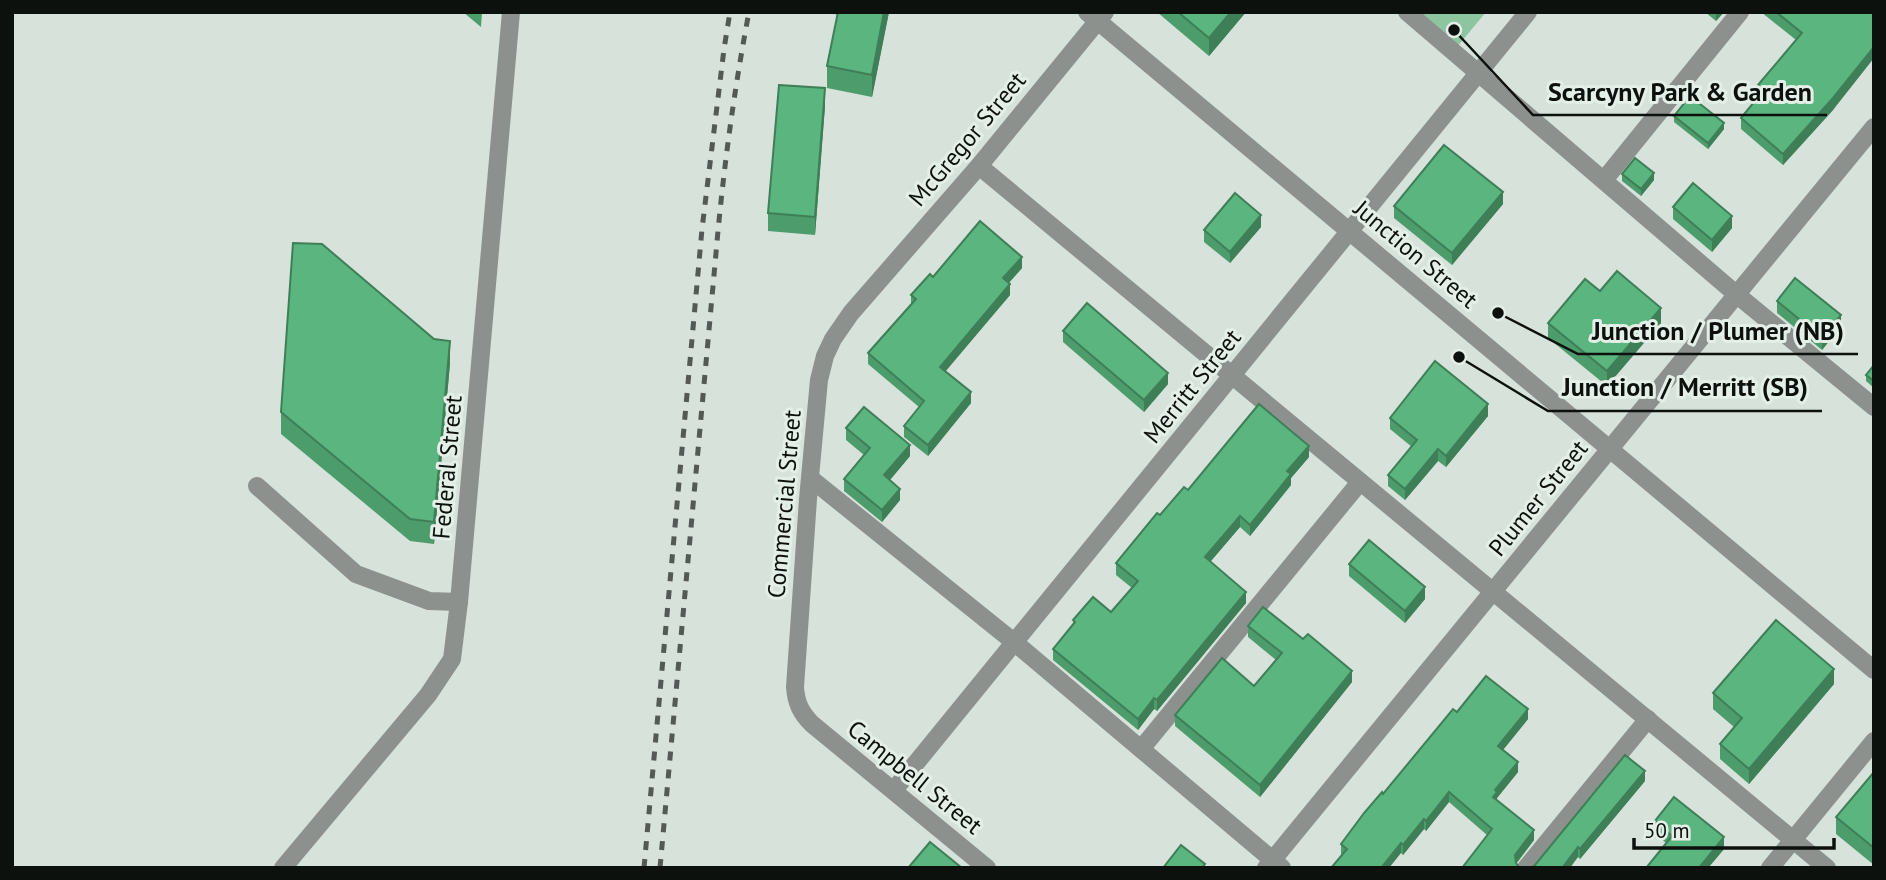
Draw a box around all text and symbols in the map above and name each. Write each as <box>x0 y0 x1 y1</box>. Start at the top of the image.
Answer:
street label: McGregor Street <box>902 65 1032 213</box>
callout: Scarcyny Park & Garden <box>1533 68 1827 115</box>
text: Scarcyny Park & Garden <box>1548 75 1812 108</box>
street label: Junction Street <box>1347 193 1484 315</box>
callout: Junction / Plumer (NB) <box>1578 307 1858 354</box>
text: Junction / Plumer (NB) <box>1591 314 1844 347</box>
street label: Merritt Street <box>1137 323 1247 449</box>
callout: Junction / Merritt (SB) <box>1548 364 1822 411</box>
text: Junction / Merritt (SB) <box>1561 370 1808 403</box>
street label: Federal Street <box>425 394 469 540</box>
street label: Commercial Street <box>760 409 808 599</box>
street label: Plumer Street <box>1482 433 1594 563</box>
street label: Campbell Street <box>841 713 989 841</box>
scale bar <box>1634 806 1834 850</box>
text: 50 m <box>1644 817 1690 844</box>

